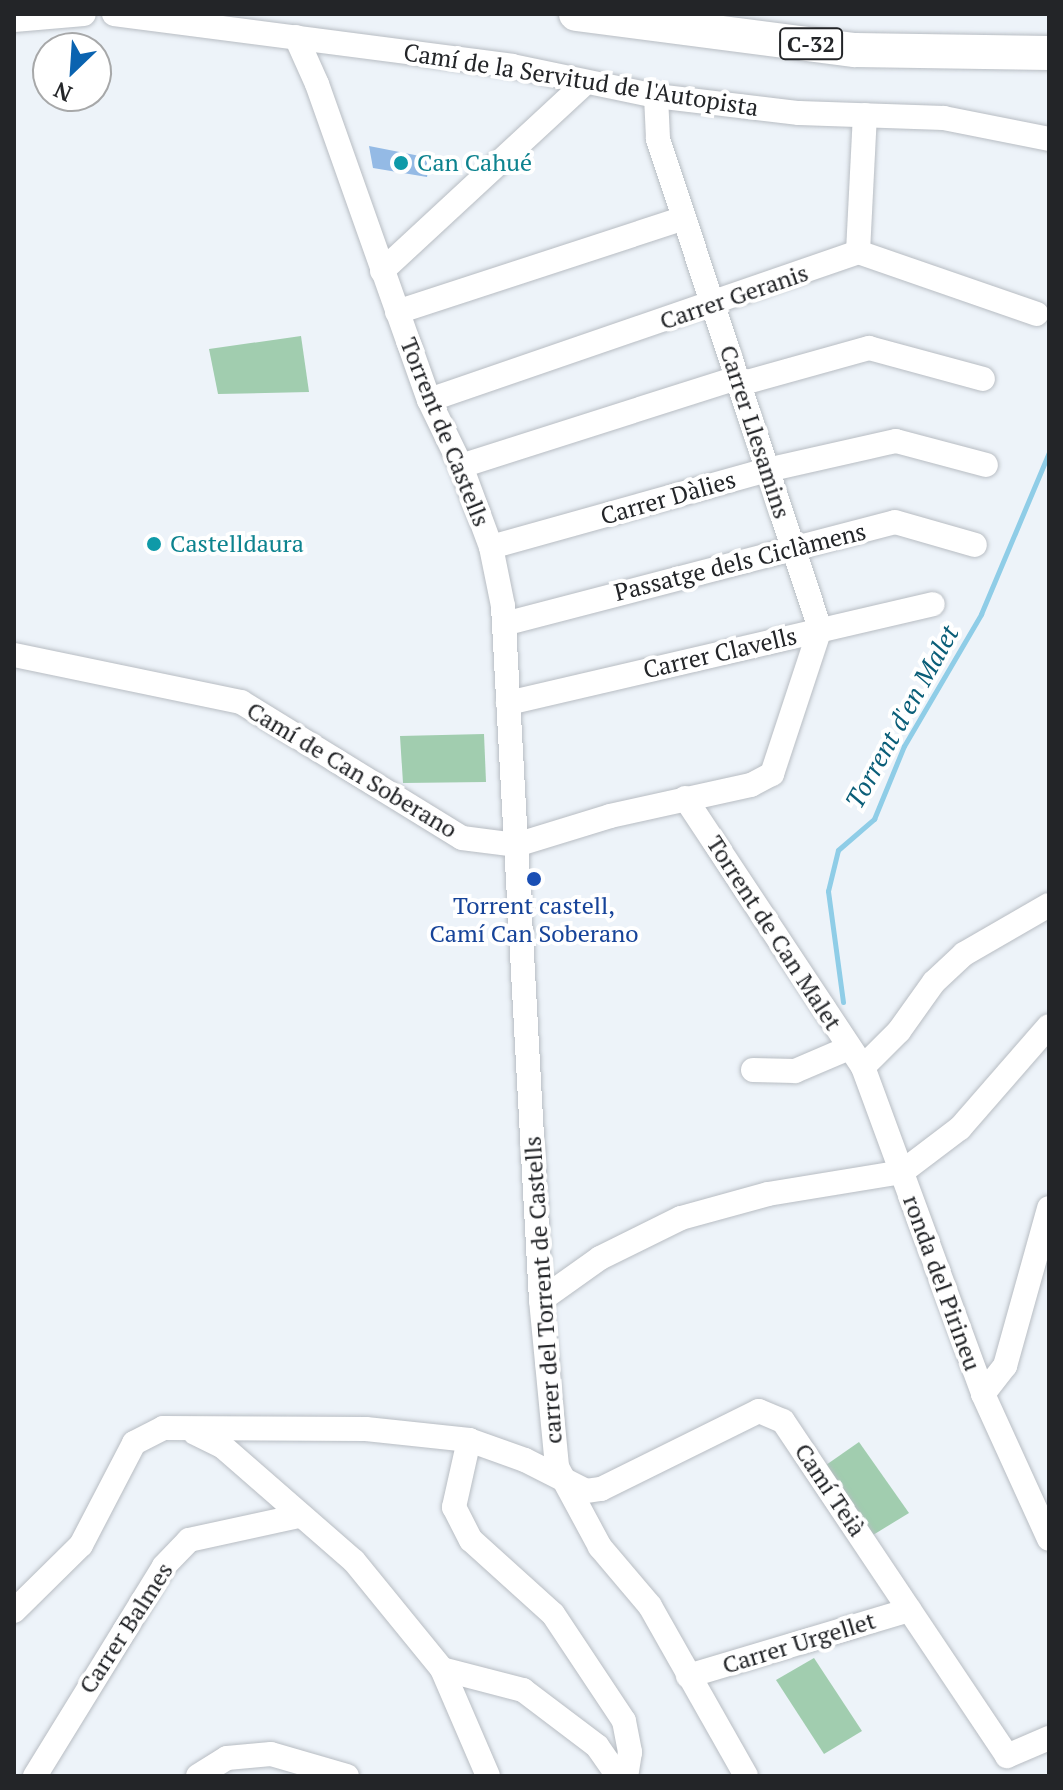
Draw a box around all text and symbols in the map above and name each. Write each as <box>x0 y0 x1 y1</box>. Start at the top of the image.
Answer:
road number: C-32 <box>779 26 843 62</box>
north arrow <box>32 32 112 112</box>
street label: Camí de la Servitud de l'Autopista <box>402 38 760 122</box>
text: N <box>49 76 76 109</box>
place label: Can Cahué <box>417 149 532 177</box>
marker: Can Cahué <box>392 154 410 172</box>
street label: Carrer Geranis <box>656 258 812 336</box>
street label: Torrent de Castells <box>394 333 496 531</box>
street label: Carrer Llesamins <box>713 342 797 522</box>
street label: Carrer Dàlies <box>597 465 739 531</box>
street label: Passatge dels Ciclàmens <box>611 517 869 607</box>
place label: Castelldaura <box>170 530 304 558</box>
marker: Castelldaura <box>145 535 163 553</box>
water label: Torrent d'en Malet <box>839 620 965 814</box>
street label: Carrer Clavells <box>640 621 800 685</box>
street label: Camí de Can Soberano <box>242 696 462 844</box>
street label: Torrent de Can Malet <box>700 830 848 1036</box>
marker: Torrent castell, Camí Can Soberano <box>525 870 543 888</box>
place label: Torrent castell, Camí Can Soberano <box>429 892 639 948</box>
street label: carrer del Torrent de Castells <box>518 1135 568 1445</box>
street label: ronda del Pirineu <box>897 1191 987 1375</box>
street label: Camí Teià <box>788 1438 872 1542</box>
street label: Carrer Balmes <box>73 1557 179 1699</box>
street label: Carrer Urgellet <box>719 1606 879 1680</box>

